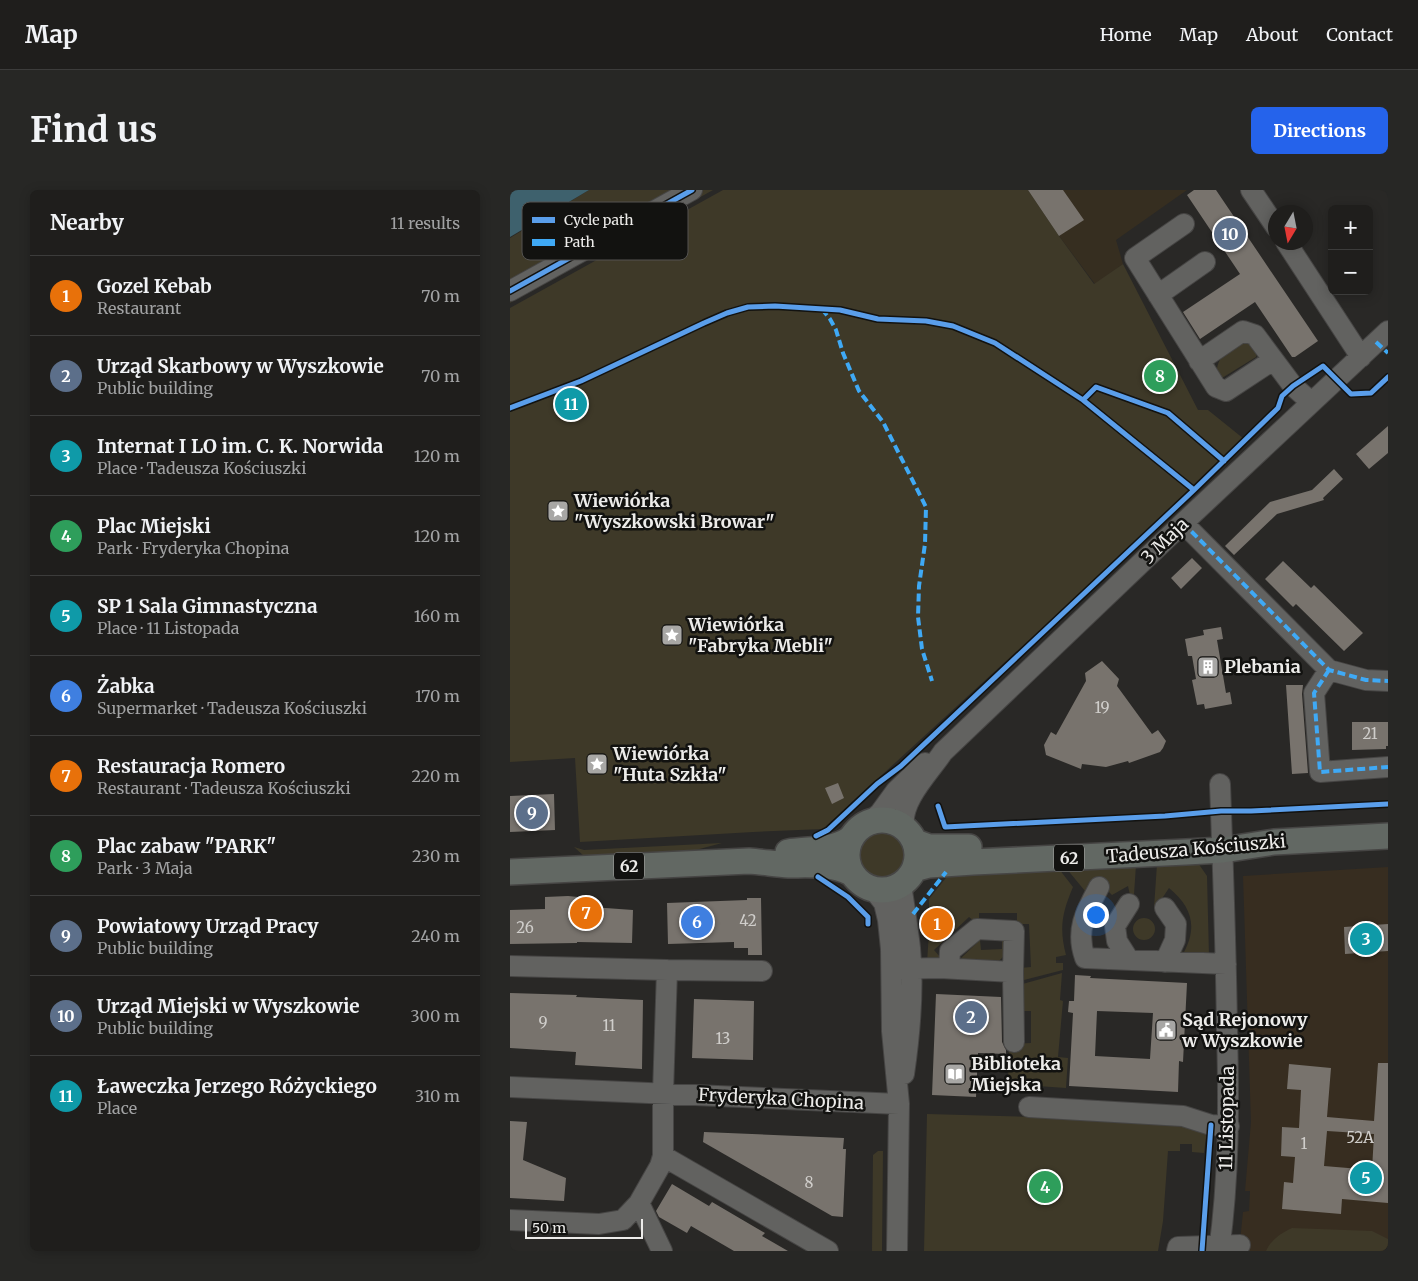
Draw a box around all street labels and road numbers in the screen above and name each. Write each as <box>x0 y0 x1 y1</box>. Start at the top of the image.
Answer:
street label: 3 Maja <box>1136 512 1193 569</box>
street label: Tadeusza Kościuszki <box>1105 829 1287 868</box>
road number: 62 <box>1054 844 1084 871</box>
road number: 62 <box>614 852 644 879</box>
street label: 11 Listopada <box>1214 1065 1239 1170</box>
street label: Fryderyka Chopina <box>698 1083 865 1114</box>

